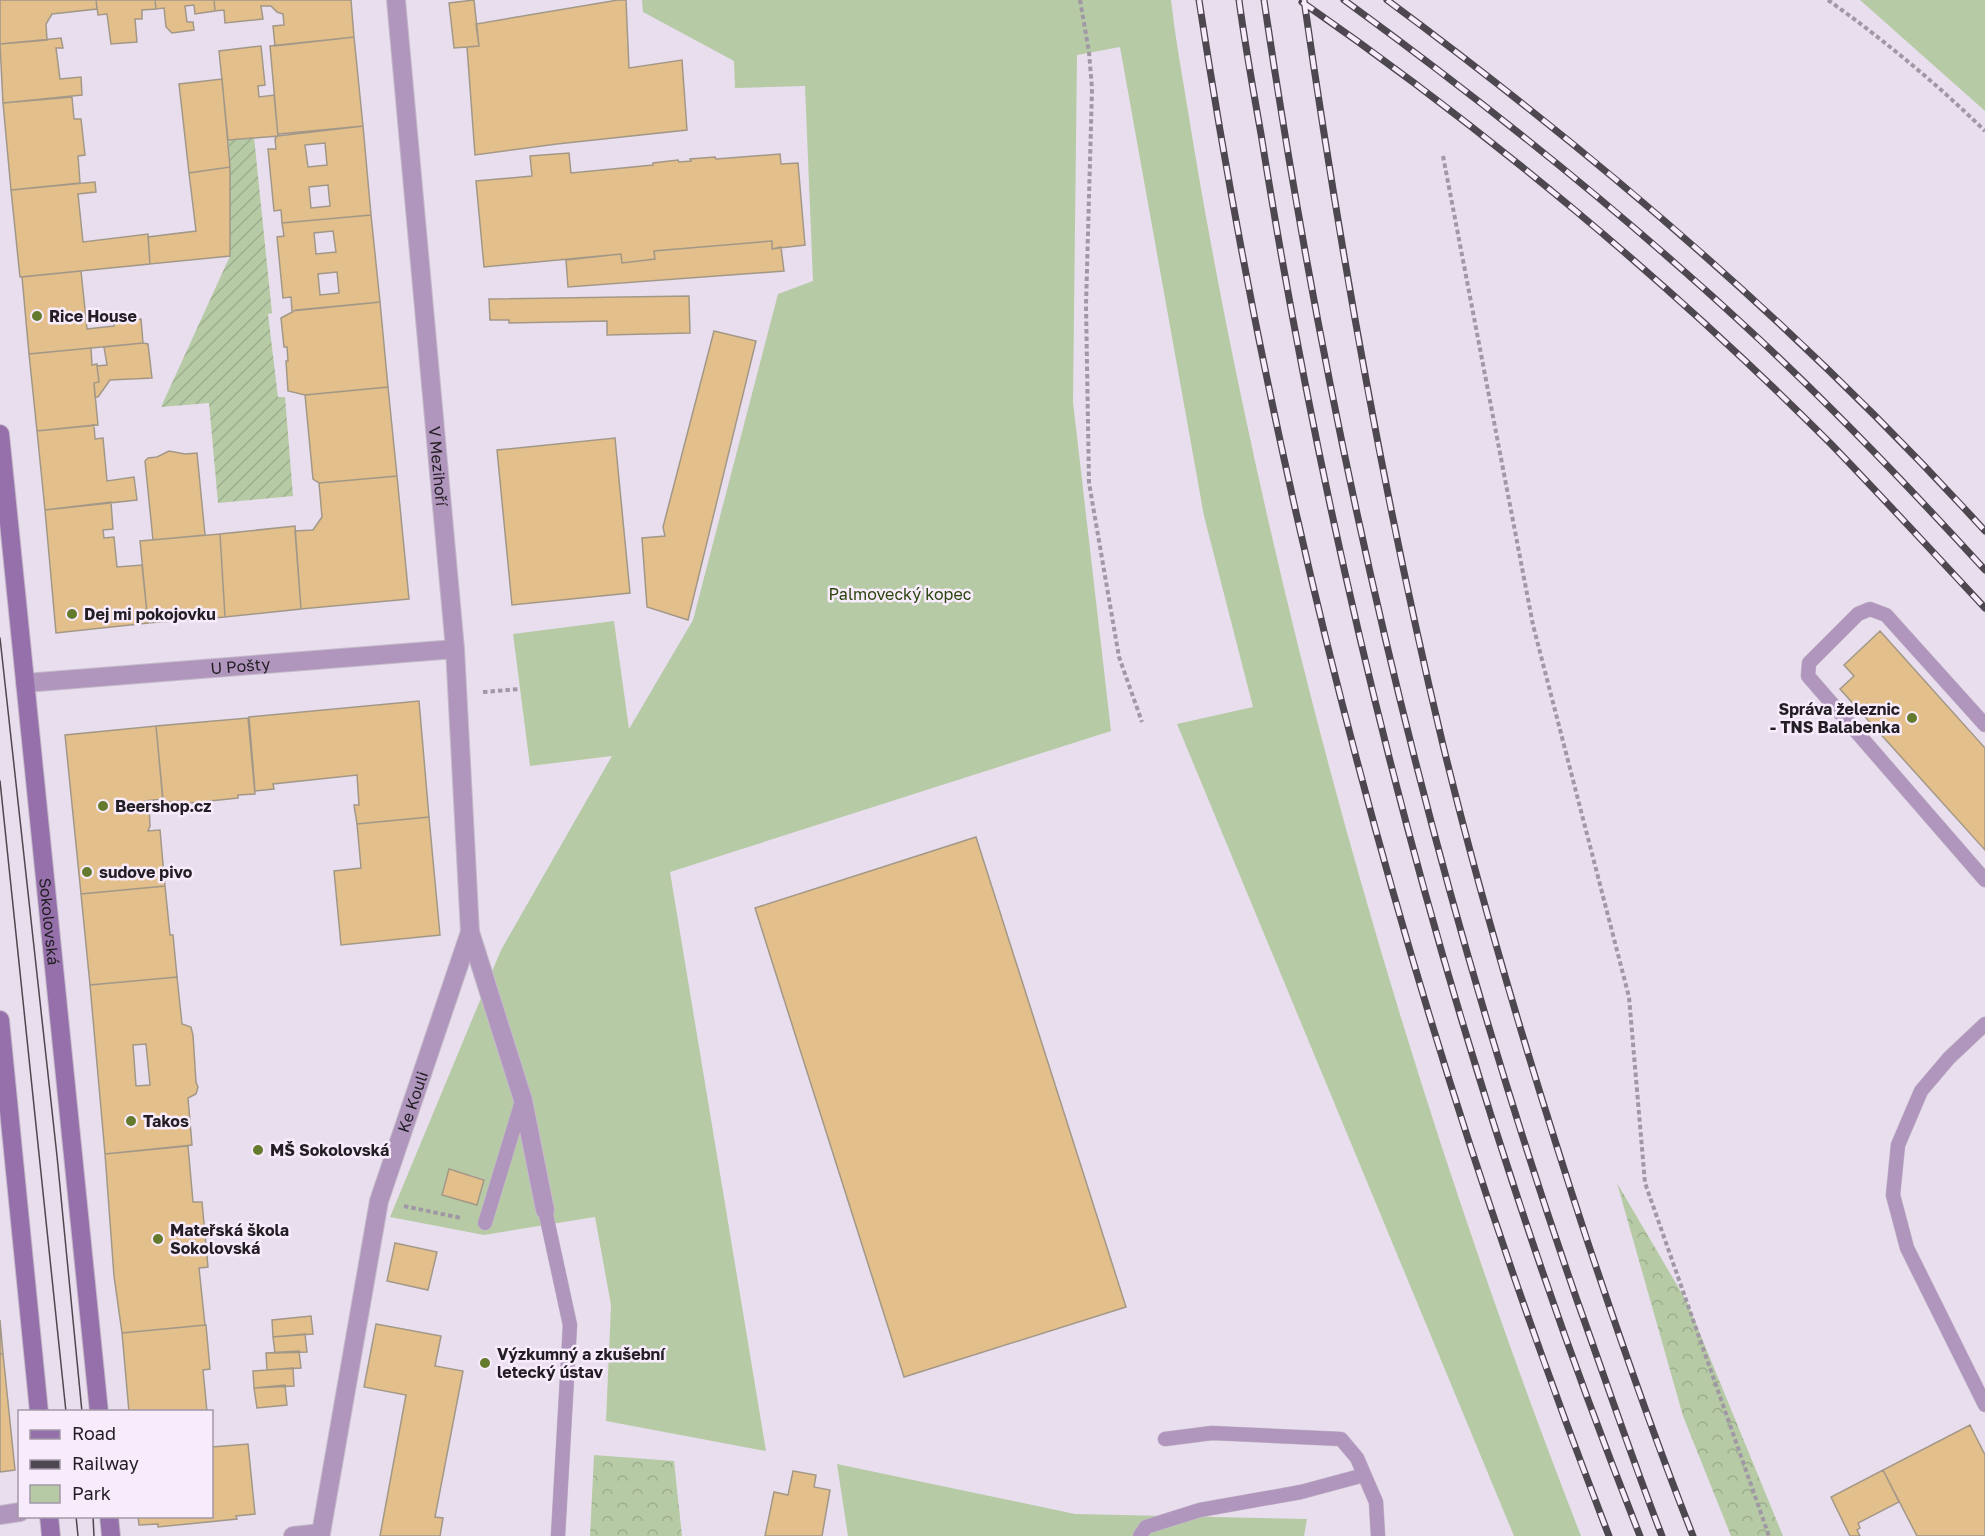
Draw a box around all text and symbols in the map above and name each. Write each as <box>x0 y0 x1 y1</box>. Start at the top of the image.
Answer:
place label: Rice House <box>49 306 137 326</box>
marker: Rice House <box>30 309 44 323</box>
street label: V Mezihoří <box>425 425 452 509</box>
park label: Palmovecký kopec <box>829 584 972 604</box>
place label: Dej mi pokojovku <box>84 604 216 624</box>
marker: Dej mi pokojovku <box>65 607 79 621</box>
street label: U Pošty <box>210 654 271 678</box>
place label: Správa železnic - TNS Balabenka <box>1770 699 1900 737</box>
marker: Správa železnic - TNS Balabenka <box>1905 711 1919 725</box>
place label: Beershop.cz <box>115 796 211 816</box>
marker: Beershop.cz <box>96 799 110 813</box>
place label: sudove pivo <box>99 862 193 882</box>
marker: sudove pivo <box>80 865 94 879</box>
street label: Sokolovská <box>35 877 64 966</box>
street label: Ke Kouli <box>393 1068 432 1135</box>
place label: Takos <box>143 1111 189 1131</box>
marker: Takos <box>124 1114 138 1128</box>
place label: MŠ Sokolovská <box>270 1140 389 1160</box>
marker: MŠ Sokolovská <box>251 1143 265 1157</box>
place label: Mateřská škola Sokolovská <box>170 1220 289 1258</box>
marker: Mateřská škola Sokolovská <box>151 1232 165 1246</box>
place label: Výzkumný a zkušební letecký ústav <box>497 1344 666 1382</box>
marker: Výzkumný a zkušební letecký ústav <box>478 1356 492 1370</box>
legend <box>18 1410 213 1518</box>
text: Road <box>72 1422 116 1444</box>
text: Railway <box>72 1452 139 1474</box>
text: Park <box>72 1482 111 1504</box>

